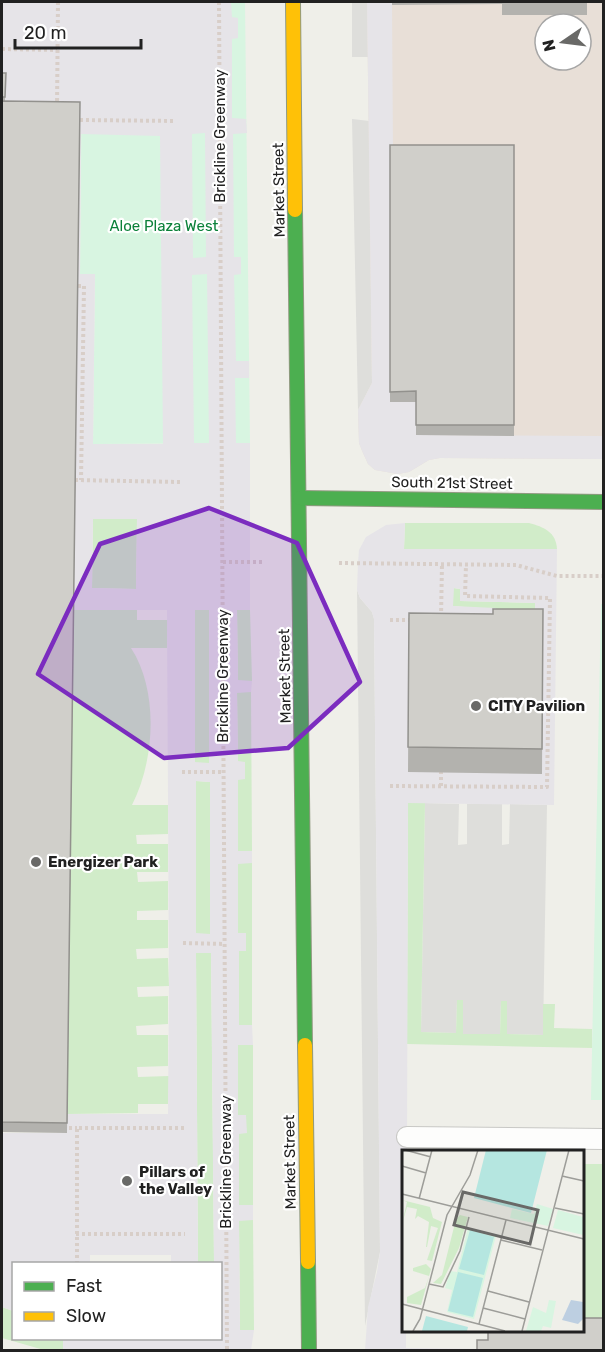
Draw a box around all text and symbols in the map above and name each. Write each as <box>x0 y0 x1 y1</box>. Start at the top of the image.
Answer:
scale bar <box>15 12 141 50</box>
north arrow <box>533 12 593 72</box>
text: 20 m <box>24 22 66 44</box>
text: N <box>538 38 560 53</box>
street label: Brickline Greenway <box>211 69 229 203</box>
street label: Market Street <box>269 142 289 237</box>
park label: Aloe Plaza West <box>110 217 219 235</box>
street label: South 21st Street <box>391 473 513 493</box>
street label: Brickline Greenway <box>214 609 232 743</box>
street label: Market Street <box>275 628 295 723</box>
place label: CITY Pavilion <box>488 697 585 715</box>
marker: CITY Pavilion <box>469 699 483 713</box>
place label: Energizer Park <box>48 853 158 871</box>
marker: Energizer Park <box>29 855 43 869</box>
street label: Brickline Greenway <box>217 1095 235 1229</box>
street label: Market Street <box>280 1114 300 1209</box>
inset map <box>402 1150 584 1331</box>
place label: Pillars of the Valley <box>139 1163 212 1198</box>
marker: Pillars of the Valley <box>120 1174 134 1188</box>
legend <box>12 1262 222 1340</box>
text: Fast <box>66 1275 102 1297</box>
text: Slow <box>66 1305 106 1327</box>

